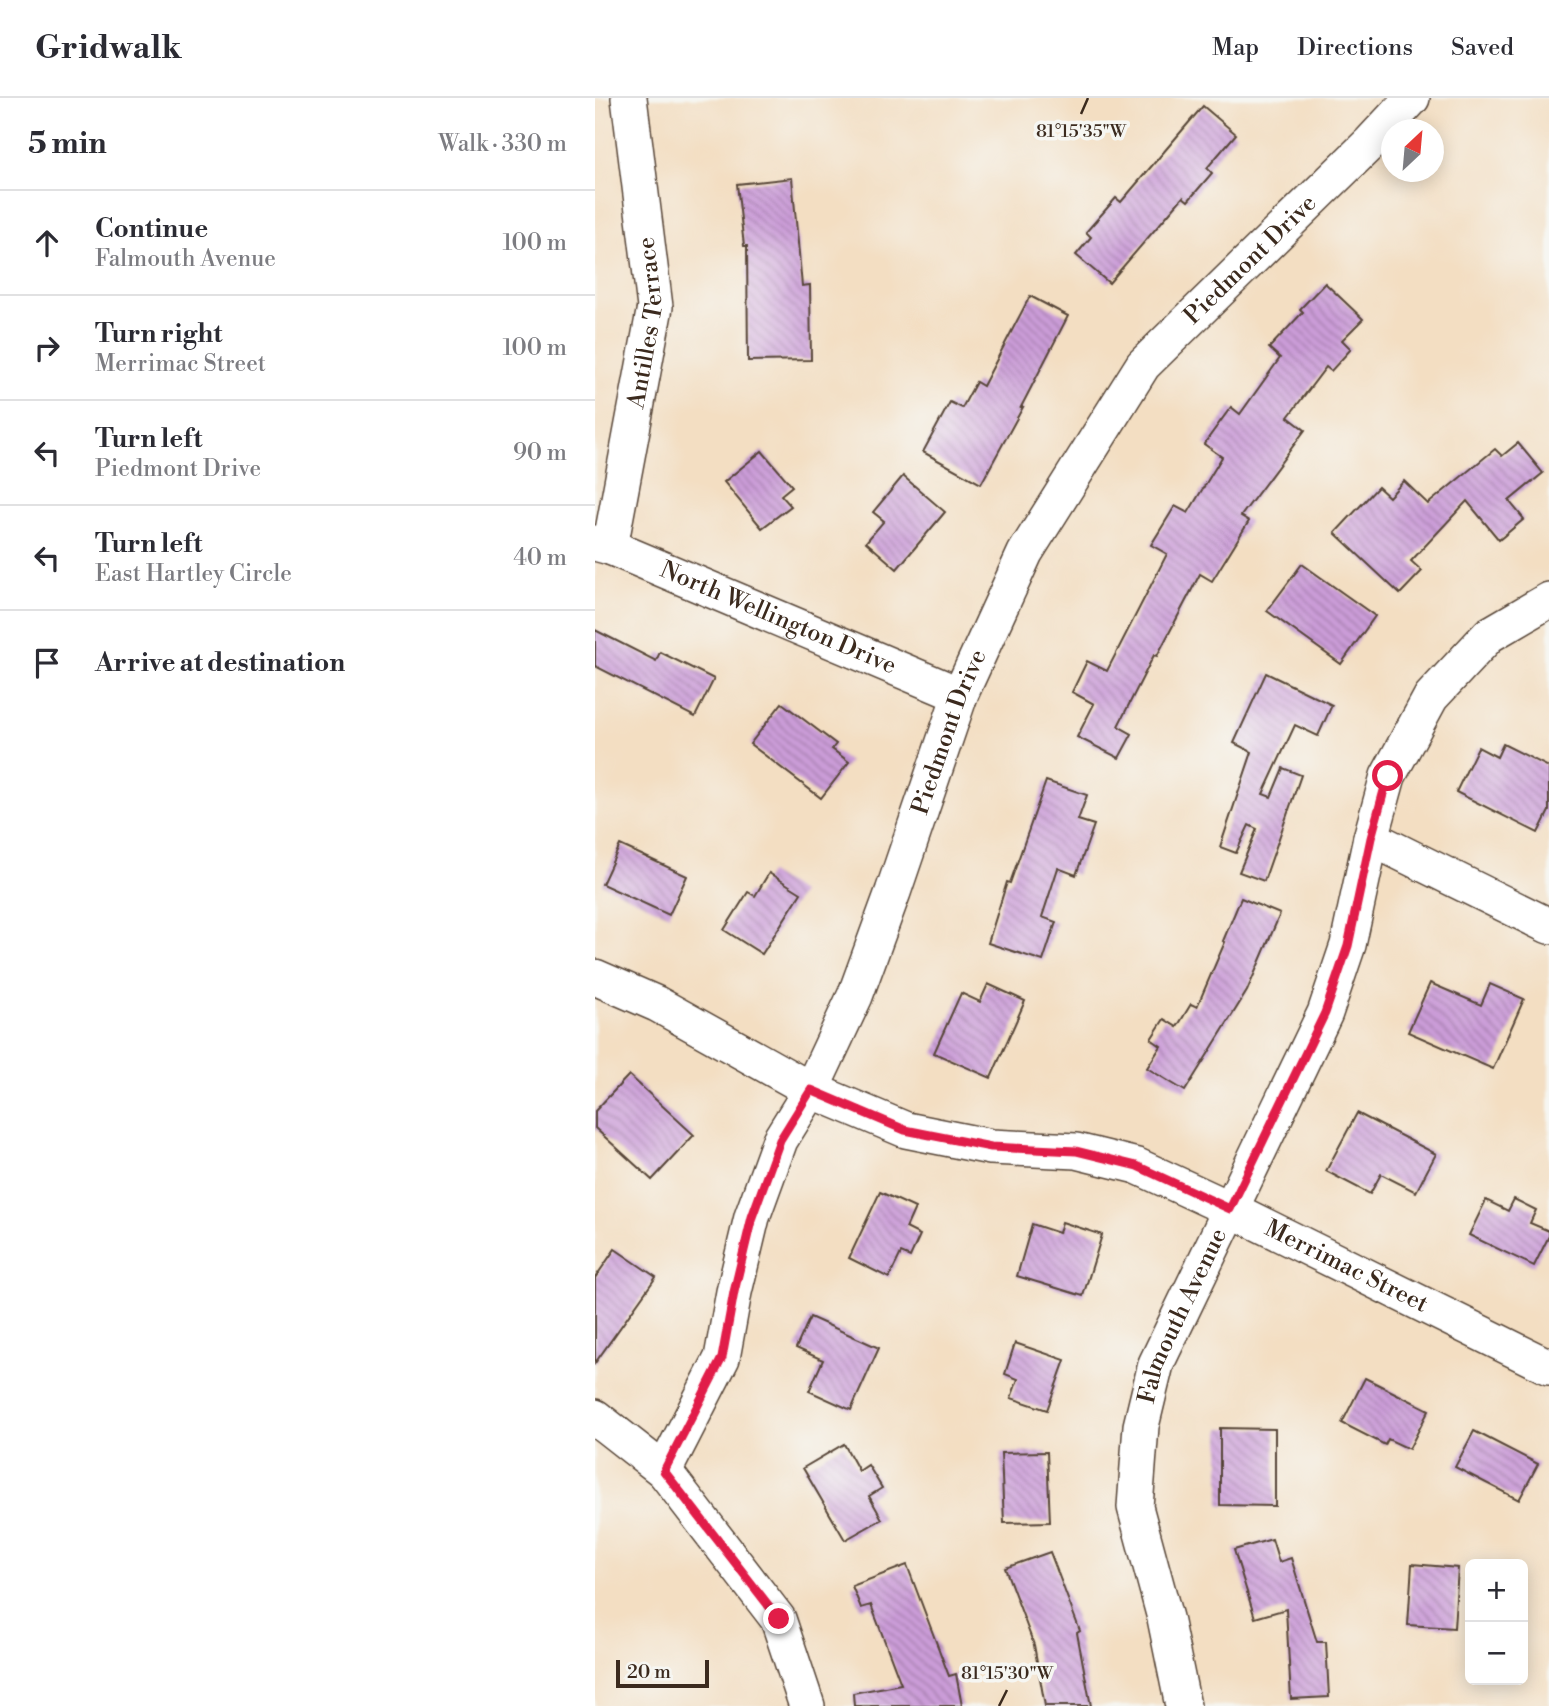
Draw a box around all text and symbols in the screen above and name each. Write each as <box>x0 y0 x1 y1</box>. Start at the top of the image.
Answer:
text: Gridwalk <box>35 28 182 69</box>
text: Map <box>1212 33 1259 63</box>
text: Directions <box>1297 33 1413 63</box>
text: Saved <box>1451 33 1514 63</box>
north arrow <box>1381 119 1444 182</box>
text: 81°15'35"W <box>1036 120 1127 143</box>
text: 5 min <box>28 125 107 163</box>
text: Walk · 330 m <box>438 130 567 158</box>
street label: Piedmont Drive <box>1178 189 1323 331</box>
text: Continue <box>95 213 208 245</box>
icon: ahead <box>28 224 66 262</box>
text: 100 m <box>502 229 567 257</box>
street label: Antilles Terrace <box>621 235 670 412</box>
text: Falmouth Avenue <box>95 245 276 273</box>
text: Turn right <box>95 318 223 350</box>
icon: right <box>28 329 66 367</box>
text: 100 m <box>502 334 567 362</box>
text: Merrimac Street <box>95 350 266 378</box>
text: Turn left <box>95 423 203 455</box>
icon: left <box>28 434 66 472</box>
text: 90 m <box>513 439 567 467</box>
text: Piedmont Drive <box>95 455 261 483</box>
text: Turn left <box>95 528 203 560</box>
icon: left <box>28 539 66 577</box>
text: 40 m <box>513 544 567 572</box>
street label: North Wellington Drive <box>655 555 901 681</box>
text: East Hartley Circle <box>95 560 292 588</box>
icon: arrive <box>28 644 66 682</box>
street label: Piedmont Drive <box>905 645 994 819</box>
text: Arrive at destination <box>95 647 345 679</box>
route start <box>1372 760 1403 791</box>
street label: Merrimac Street <box>1260 1214 1433 1320</box>
street label: Falmouth Avenue <box>1132 1224 1234 1407</box>
map controls <box>1465 1559 1528 1685</box>
button: + <box>1465 1559 1528 1622</box>
route end <box>763 1603 794 1634</box>
button: − <box>1465 1622 1528 1685</box>
scale bar <box>616 1657 709 1689</box>
text: 20 m <box>627 1660 671 1684</box>
text: 81°15'30"W <box>961 1662 1054 1685</box>

